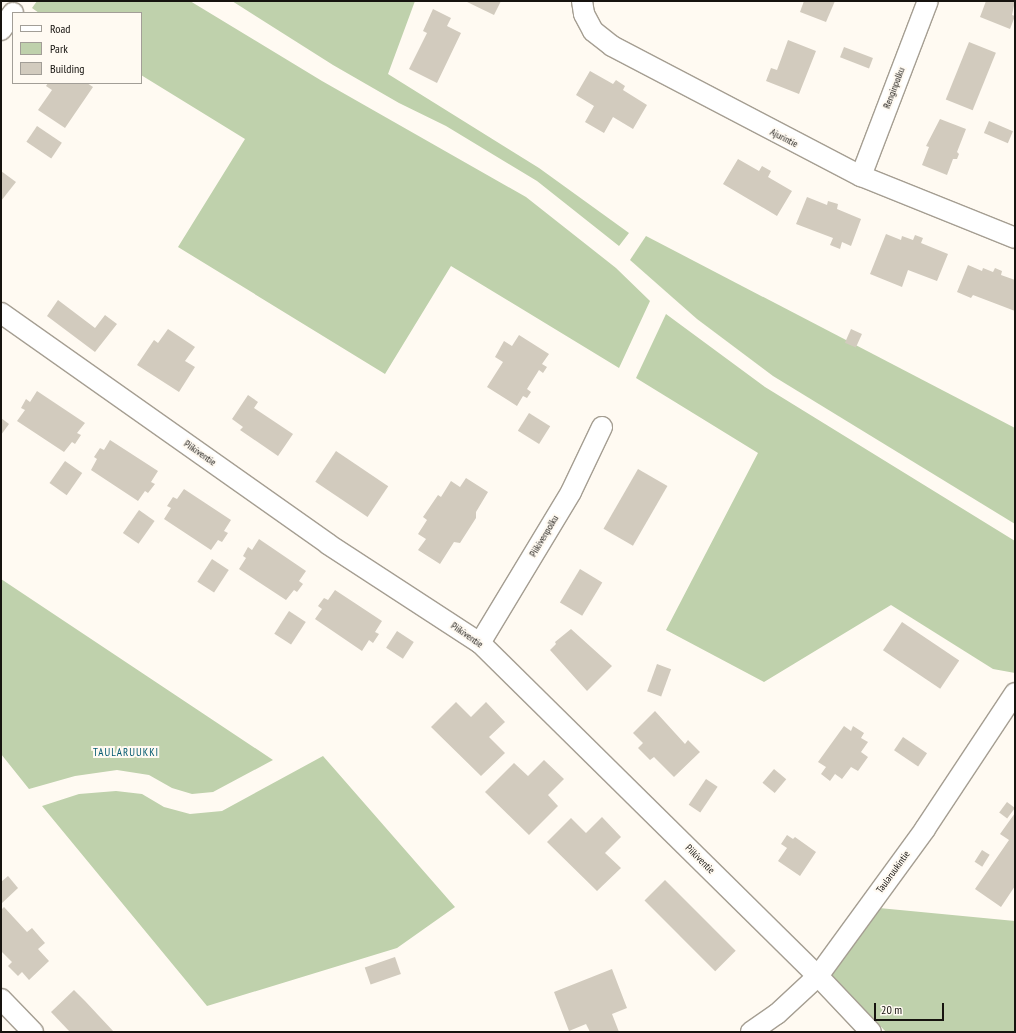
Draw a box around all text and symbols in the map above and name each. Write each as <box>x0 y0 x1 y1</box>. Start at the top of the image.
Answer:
legend <box>12 12 142 84</box>
text: Road <box>50 21 70 36</box>
text: Park <box>50 41 68 56</box>
text: Building <box>50 61 85 76</box>
street label: Renginpolku <box>881 66 907 110</box>
street label: Ajurintie <box>768 126 800 150</box>
street label: Piikiventie <box>182 438 218 468</box>
street label: Piikivenpolku <box>527 513 561 559</box>
street label: Piikiventie <box>449 620 485 650</box>
district label: TAULARUUKKI <box>93 745 159 759</box>
street label: Piikiventie <box>683 842 717 876</box>
street label: Taularuukintie <box>874 849 912 895</box>
scale bar <box>876 995 946 1021</box>
text: 20 m <box>881 1002 902 1017</box>

